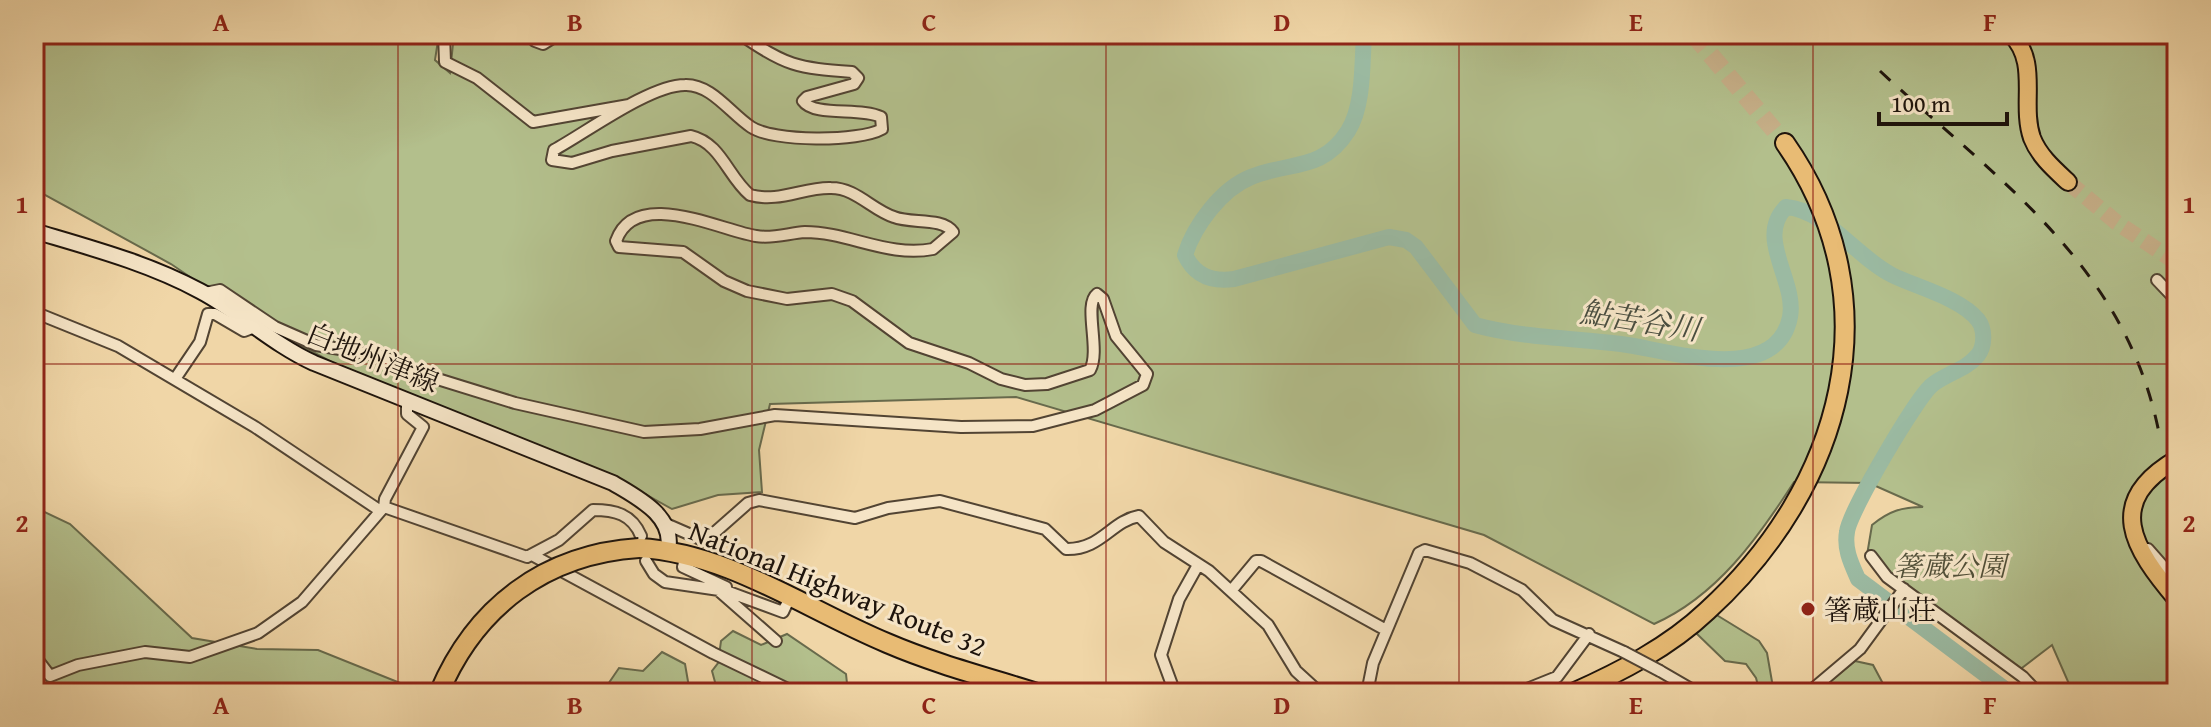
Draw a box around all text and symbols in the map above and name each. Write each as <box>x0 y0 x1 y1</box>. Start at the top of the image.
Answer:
text: A <box>213 2 230 41</box>
text: B <box>567 2 583 41</box>
text: C <box>922 2 936 41</box>
text: D <box>1274 2 1290 41</box>
text: E <box>1629 2 1643 41</box>
text: F <box>1983 2 1997 41</box>
scale bar <box>1879 76 2007 126</box>
text: 100 m <box>1891 86 1951 121</box>
text: 1 <box>15 184 29 223</box>
text: 1 <box>2182 184 2196 223</box>
water label: 鮎苦谷川 <box>1577 289 1706 352</box>
street label: 白地州津線 <box>300 312 446 402</box>
text: 2 <box>15 503 29 542</box>
text: 2 <box>2182 503 2196 542</box>
street label: National Highway Route 32 <box>683 510 993 666</box>
park label: 箸蔵公園 <box>1894 545 2010 586</box>
place label: 箸蔵山荘 <box>1824 589 1936 630</box>
marker: 箸蔵山荘 <box>1799 600 1817 618</box>
text: A <box>213 685 230 724</box>
text: B <box>567 685 583 724</box>
text: C <box>922 685 936 724</box>
text: D <box>1274 685 1290 724</box>
text: E <box>1629 685 1643 724</box>
text: F <box>1983 685 1997 724</box>

